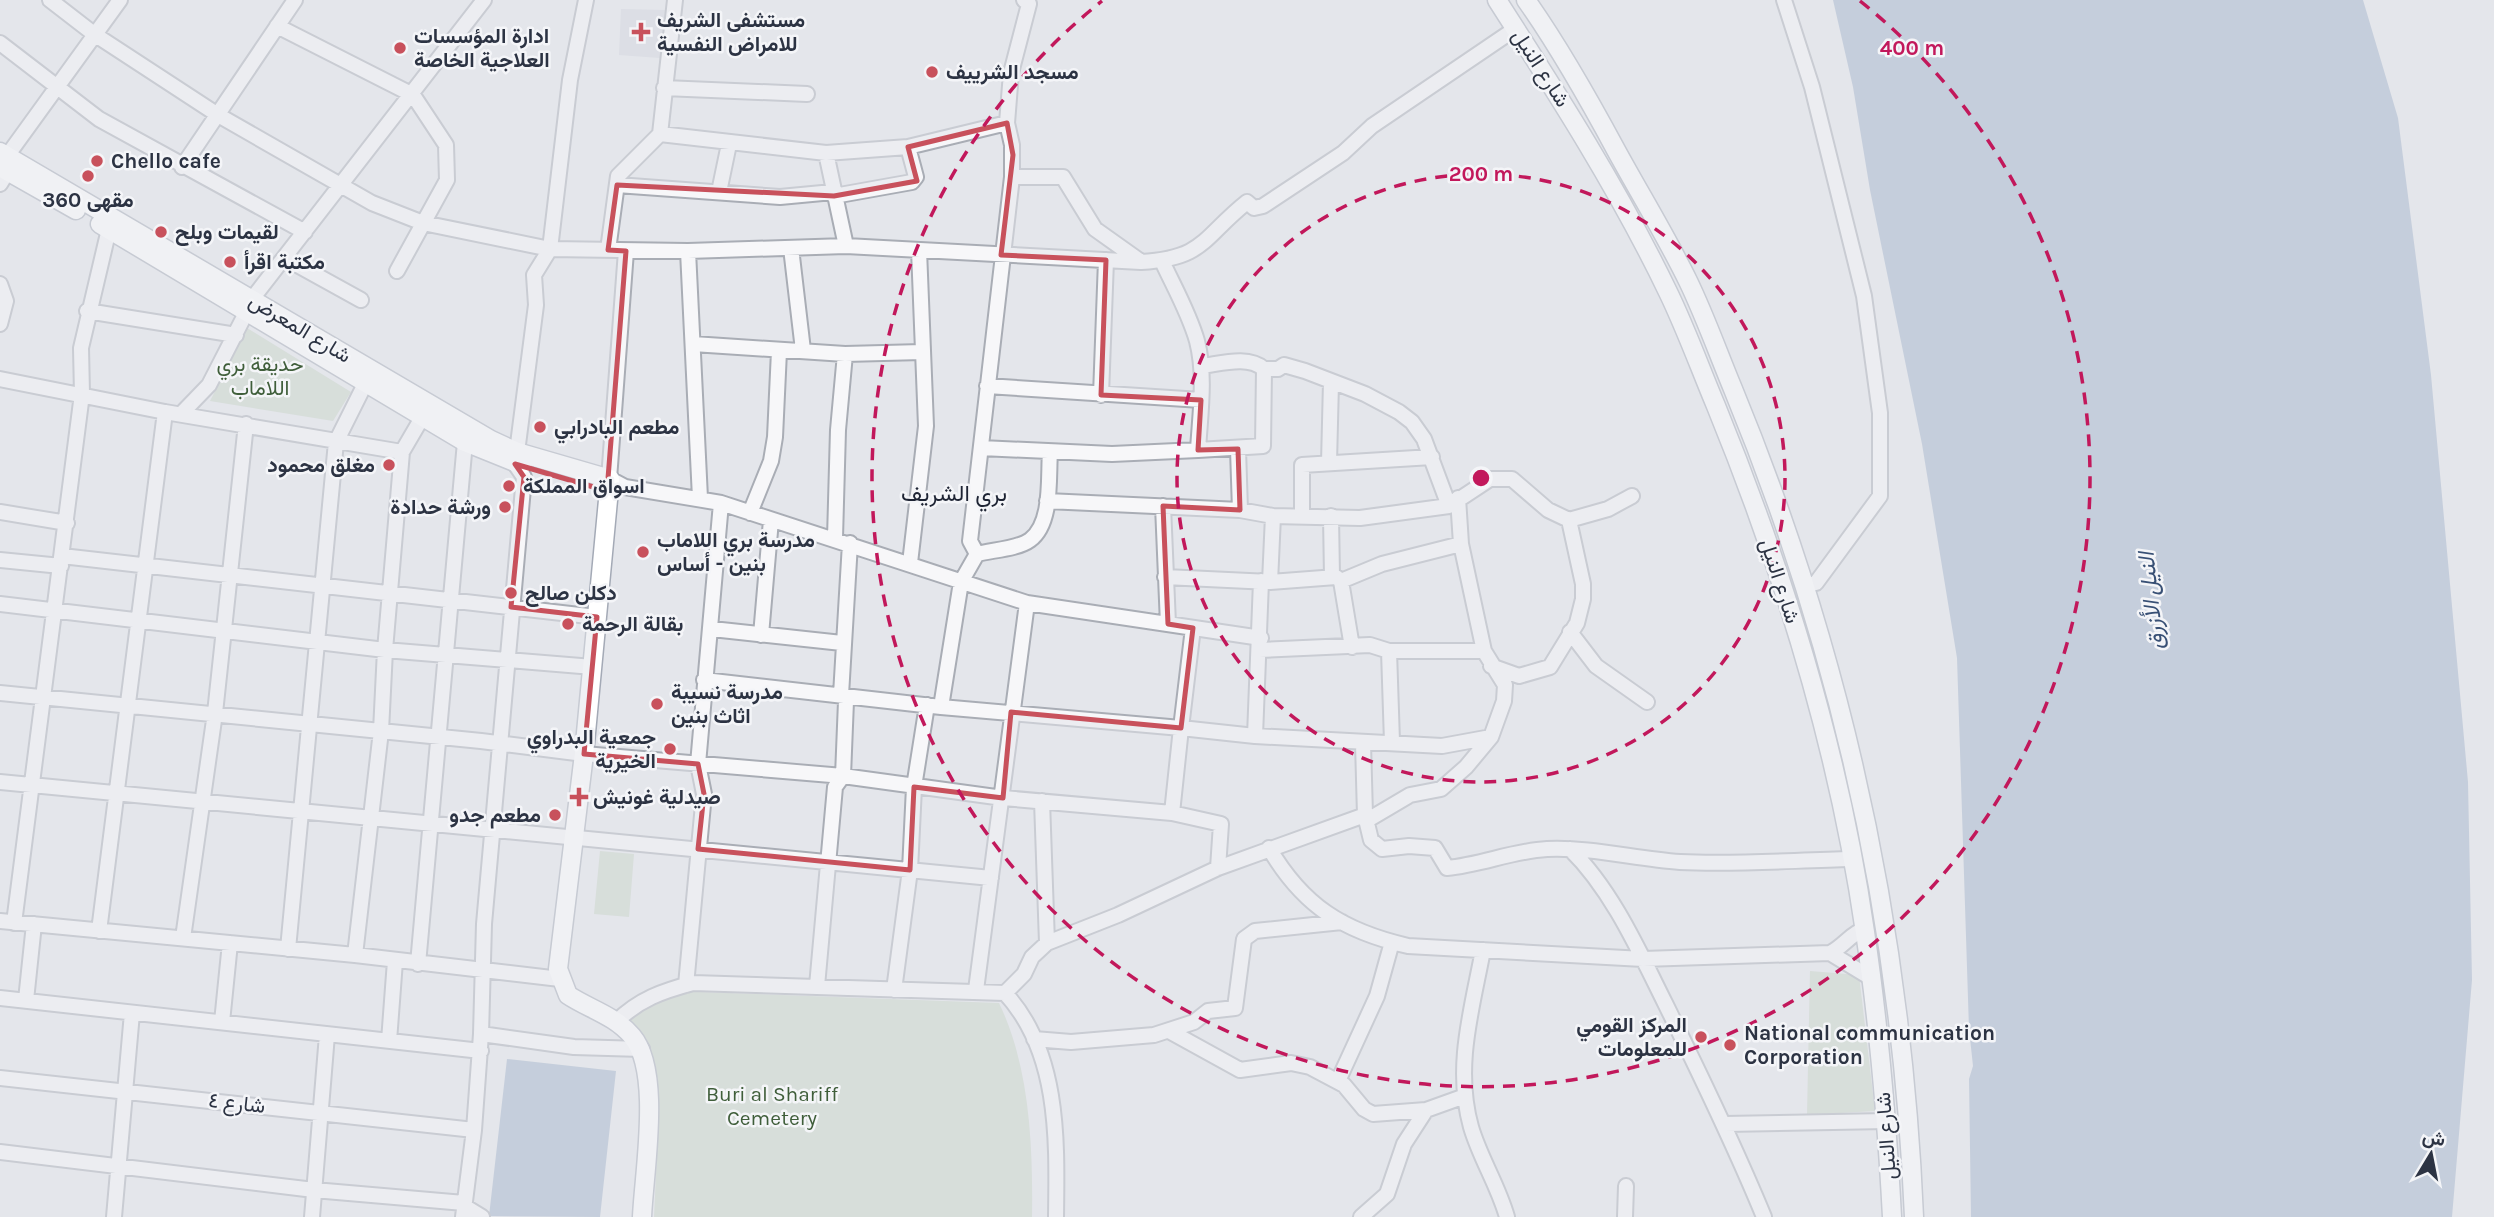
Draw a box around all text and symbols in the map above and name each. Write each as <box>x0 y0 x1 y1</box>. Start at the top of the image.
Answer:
place label: مستشفى الشريف للامراض النفسية <box>657 8 805 57</box>
marker: مستشفى الشريف للامراض النفسية <box>631 22 651 42</box>
place label: ادارة المؤسسات العلاجية الخاصة <box>414 24 550 72</box>
street label: شارع النيل <box>1505 25 1575 112</box>
text: 400 m <box>1880 36 1944 60</box>
marker: ادارة المؤسسات العلاجية الخاصة <box>392 40 408 56</box>
place label: مسجد الشرييف <box>946 60 1079 85</box>
marker: مسجد الشرييف <box>924 64 940 80</box>
place label: Chello cafe <box>111 149 221 173</box>
marker: Chello cafe <box>89 153 105 169</box>
text: 200 m <box>1449 162 1513 186</box>
marker: مقهى 360 <box>80 168 96 184</box>
place label: مقهى 360 <box>42 188 134 213</box>
place label: لقيمات وبلح <box>175 220 279 246</box>
marker: لقيمات وبلح <box>153 224 169 240</box>
place label: مكتبة اقرأ <box>244 249 325 275</box>
marker: مكتبة اقرأ <box>222 254 238 270</box>
street label: شارع المعرض <box>244 288 355 370</box>
park label: حديقة بري اللاماب <box>216 352 304 400</box>
place label: مطعم البادرابي <box>554 415 680 444</box>
marker: مطعم البادرابي <box>532 419 548 435</box>
place label: مغلق محمود <box>267 453 375 478</box>
marker: مغلق محمود <box>381 457 397 473</box>
centre of rings <box>1469 466 1493 490</box>
place label: اسواق المملكة <box>523 474 645 499</box>
marker: اسواق المملكة <box>501 478 517 494</box>
district label: بري الشريف <box>901 480 1007 512</box>
place label: ورشة حدادة <box>390 495 491 520</box>
marker: ورشة حدادة <box>497 499 513 515</box>
place label: مدرسة بري اللاماب بنين - أساس <box>657 528 815 576</box>
street label: شارع النيل <box>1753 536 1805 627</box>
marker: مدرسة بري اللاماب بنين - أساس <box>635 544 651 560</box>
water label: النيل الأزرق <box>2132 548 2171 651</box>
place label: دكلن صالح <box>525 581 617 607</box>
marker: دكلن صالح <box>503 585 519 601</box>
place label: بقالة الرحمة <box>582 612 683 637</box>
marker: بقالة الرحمة <box>560 616 576 632</box>
place label: مدرسة نسيبة اثاث بنين <box>671 680 783 728</box>
marker: مدرسة نسيبة اثاث بنين <box>649 696 665 712</box>
place label: جمعية البدراوي الخيرية <box>527 725 656 774</box>
marker: جمعية البدراوي الخيرية <box>662 741 678 757</box>
place label: صيدلية غونيش <box>593 785 721 810</box>
marker: صيدلية غونيش <box>571 789 587 805</box>
place label: مطعم جدو <box>449 803 541 829</box>
marker: مطعم جدو <box>547 807 563 823</box>
place label: المركز القومي للمعلومات <box>1576 1013 1687 1062</box>
place label: National communication Corporation <box>1744 1021 1995 1069</box>
marker: المركز القومي للمعلومات <box>1693 1029 1709 1045</box>
marker: National communication Corporation <box>1722 1037 1738 1053</box>
park label: Buri al Shariff Cemetery <box>706 1082 839 1130</box>
street label: شارع ٤ <box>207 1088 267 1120</box>
street label: شارع النيل <box>1871 1091 1903 1181</box>
north arrow <box>2396 1119 2466 1189</box>
text: ش <box>2421 1125 2447 1151</box>

